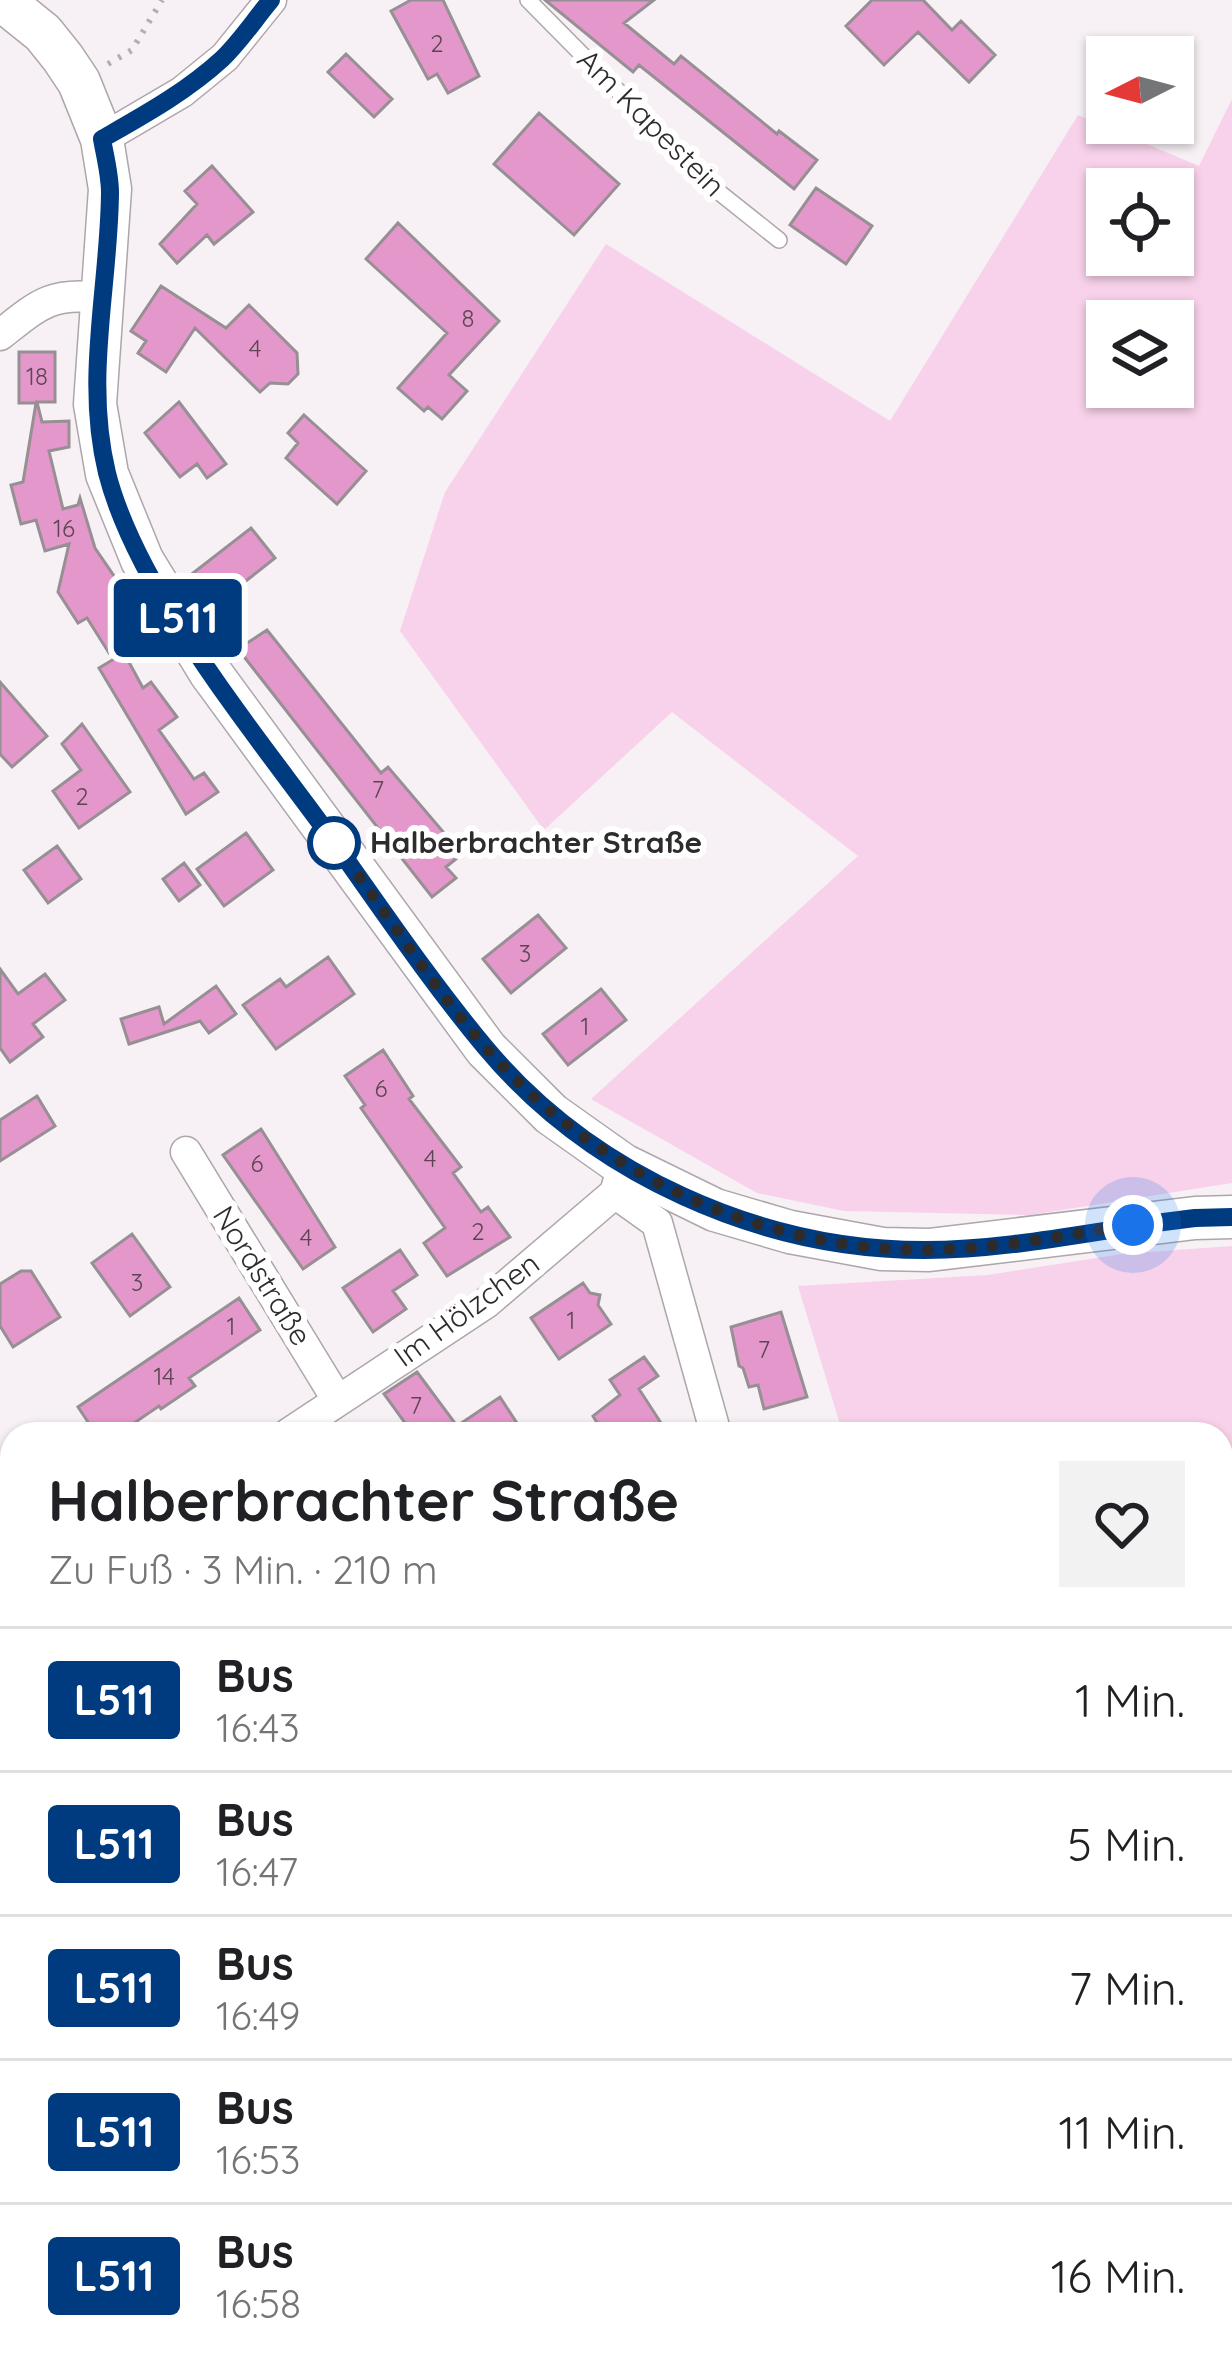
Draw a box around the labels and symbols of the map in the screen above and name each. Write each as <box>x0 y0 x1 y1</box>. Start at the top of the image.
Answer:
house number: 2 <box>430 28 444 58</box>
north arrow <box>1086 36 1194 144</box>
street label: Am Kapestein <box>570 41 733 204</box>
house number: 8 <box>462 303 474 333</box>
house number: 4 <box>249 333 261 363</box>
house number: 18 <box>26 361 48 391</box>
house number: 16 <box>53 513 75 543</box>
line badge: L511 <box>94 579 262 657</box>
house number: 7 <box>372 774 384 804</box>
house number: 2 <box>75 781 89 811</box>
marker: Halberbrachter Straße <box>309 818 359 868</box>
place label: Halberbrachter Straße <box>370 823 702 861</box>
house number: 3 <box>519 938 531 968</box>
house number: 1 <box>581 1011 589 1041</box>
house number: 6 <box>375 1073 388 1103</box>
house number: 4 <box>424 1143 436 1173</box>
house number: 6 <box>251 1148 264 1178</box>
your location <box>1103 1195 1163 1255</box>
street label: Nordstraße <box>205 1198 321 1352</box>
house number: 2 <box>471 1216 485 1246</box>
house number: 4 <box>300 1222 312 1252</box>
street label: Im Hölzchen <box>386 1244 547 1375</box>
house number: 3 <box>131 1267 143 1297</box>
house number: 1 <box>567 1305 575 1335</box>
house number: 1 <box>227 1311 235 1341</box>
house number: 7 <box>758 1334 770 1364</box>
house number: 14 <box>153 1361 175 1391</box>
house number: 7 <box>410 1390 422 1420</box>

